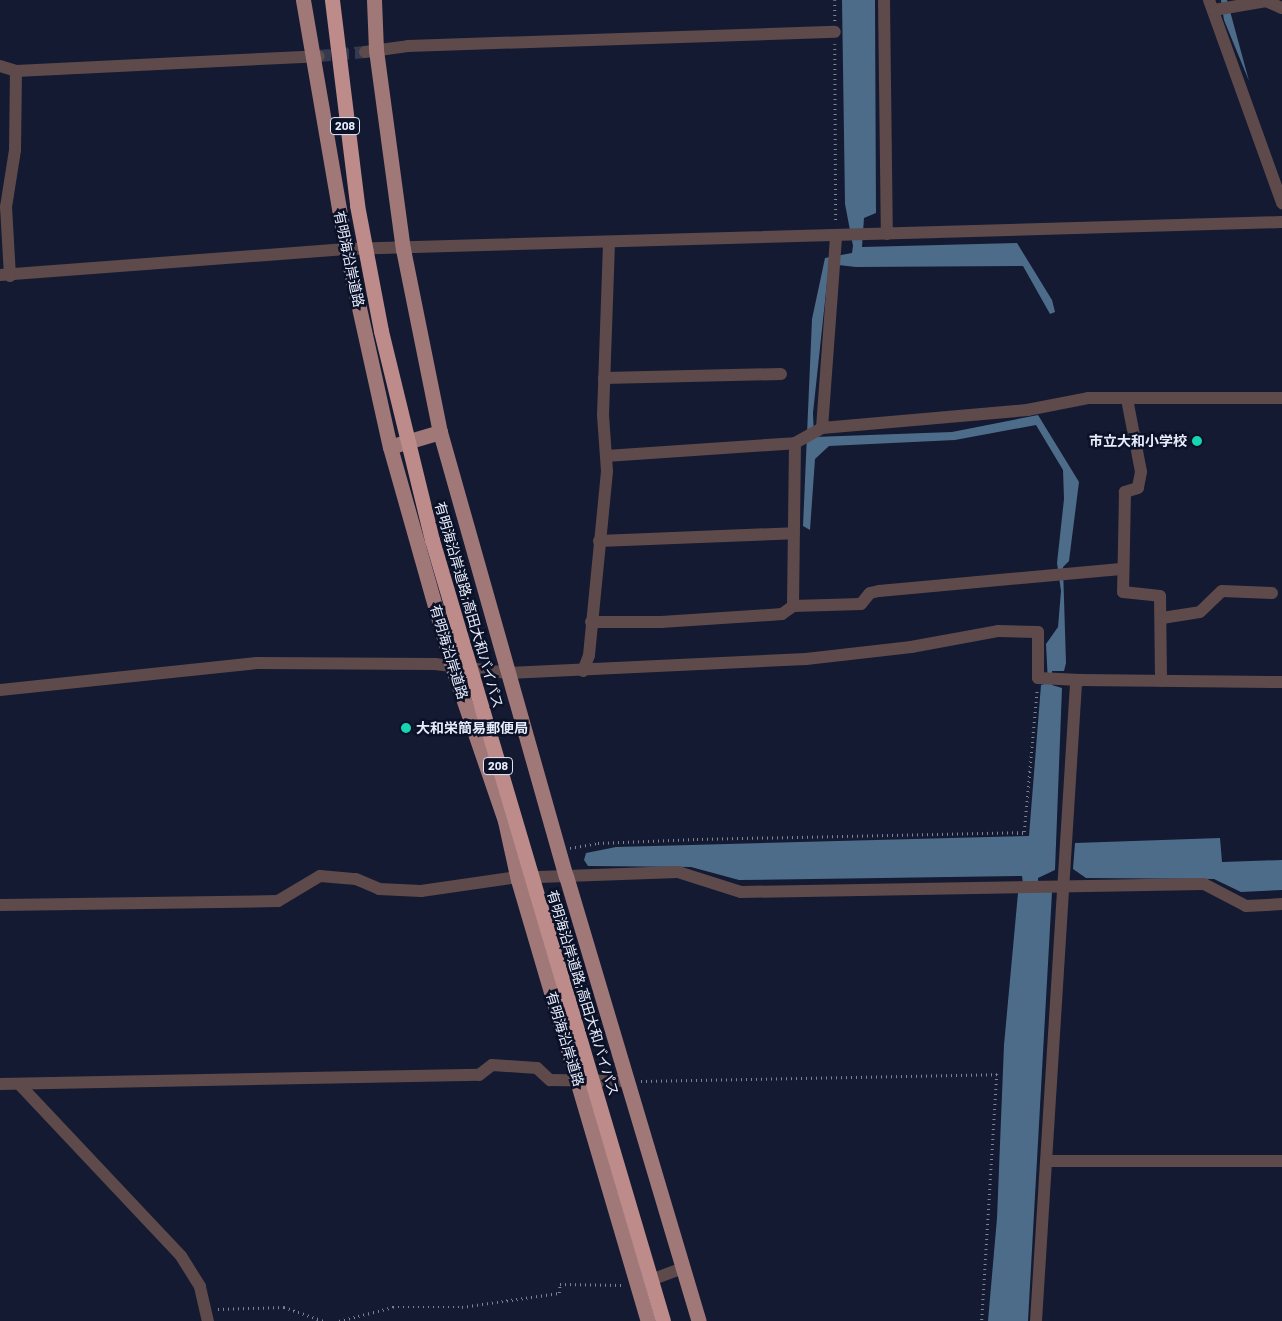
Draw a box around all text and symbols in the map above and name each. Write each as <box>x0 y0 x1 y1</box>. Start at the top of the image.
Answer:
road number: 208 <box>329 116 361 136</box>
street label: 有明海沿岸道路 <box>331 209 367 309</box>
place label: 市立大和小学校 <box>1089 433 1187 449</box>
marker: 市立大和小学校 <box>1191 435 1203 447</box>
street label: 有明海沿岸道路;高田大和バイパス <box>431 500 507 710</box>
street label: 有明海沿岸道路 <box>427 603 471 701</box>
place label: 大和栄簡易郵便局 <box>416 720 528 736</box>
marker: 大和栄簡易郵便局 <box>400 722 412 734</box>
road number: 208 <box>482 756 514 776</box>
street label: 有明海沿岸道路;高田大和バイパス <box>544 888 622 1098</box>
street label: 有明海沿岸道路 <box>543 990 587 1088</box>

